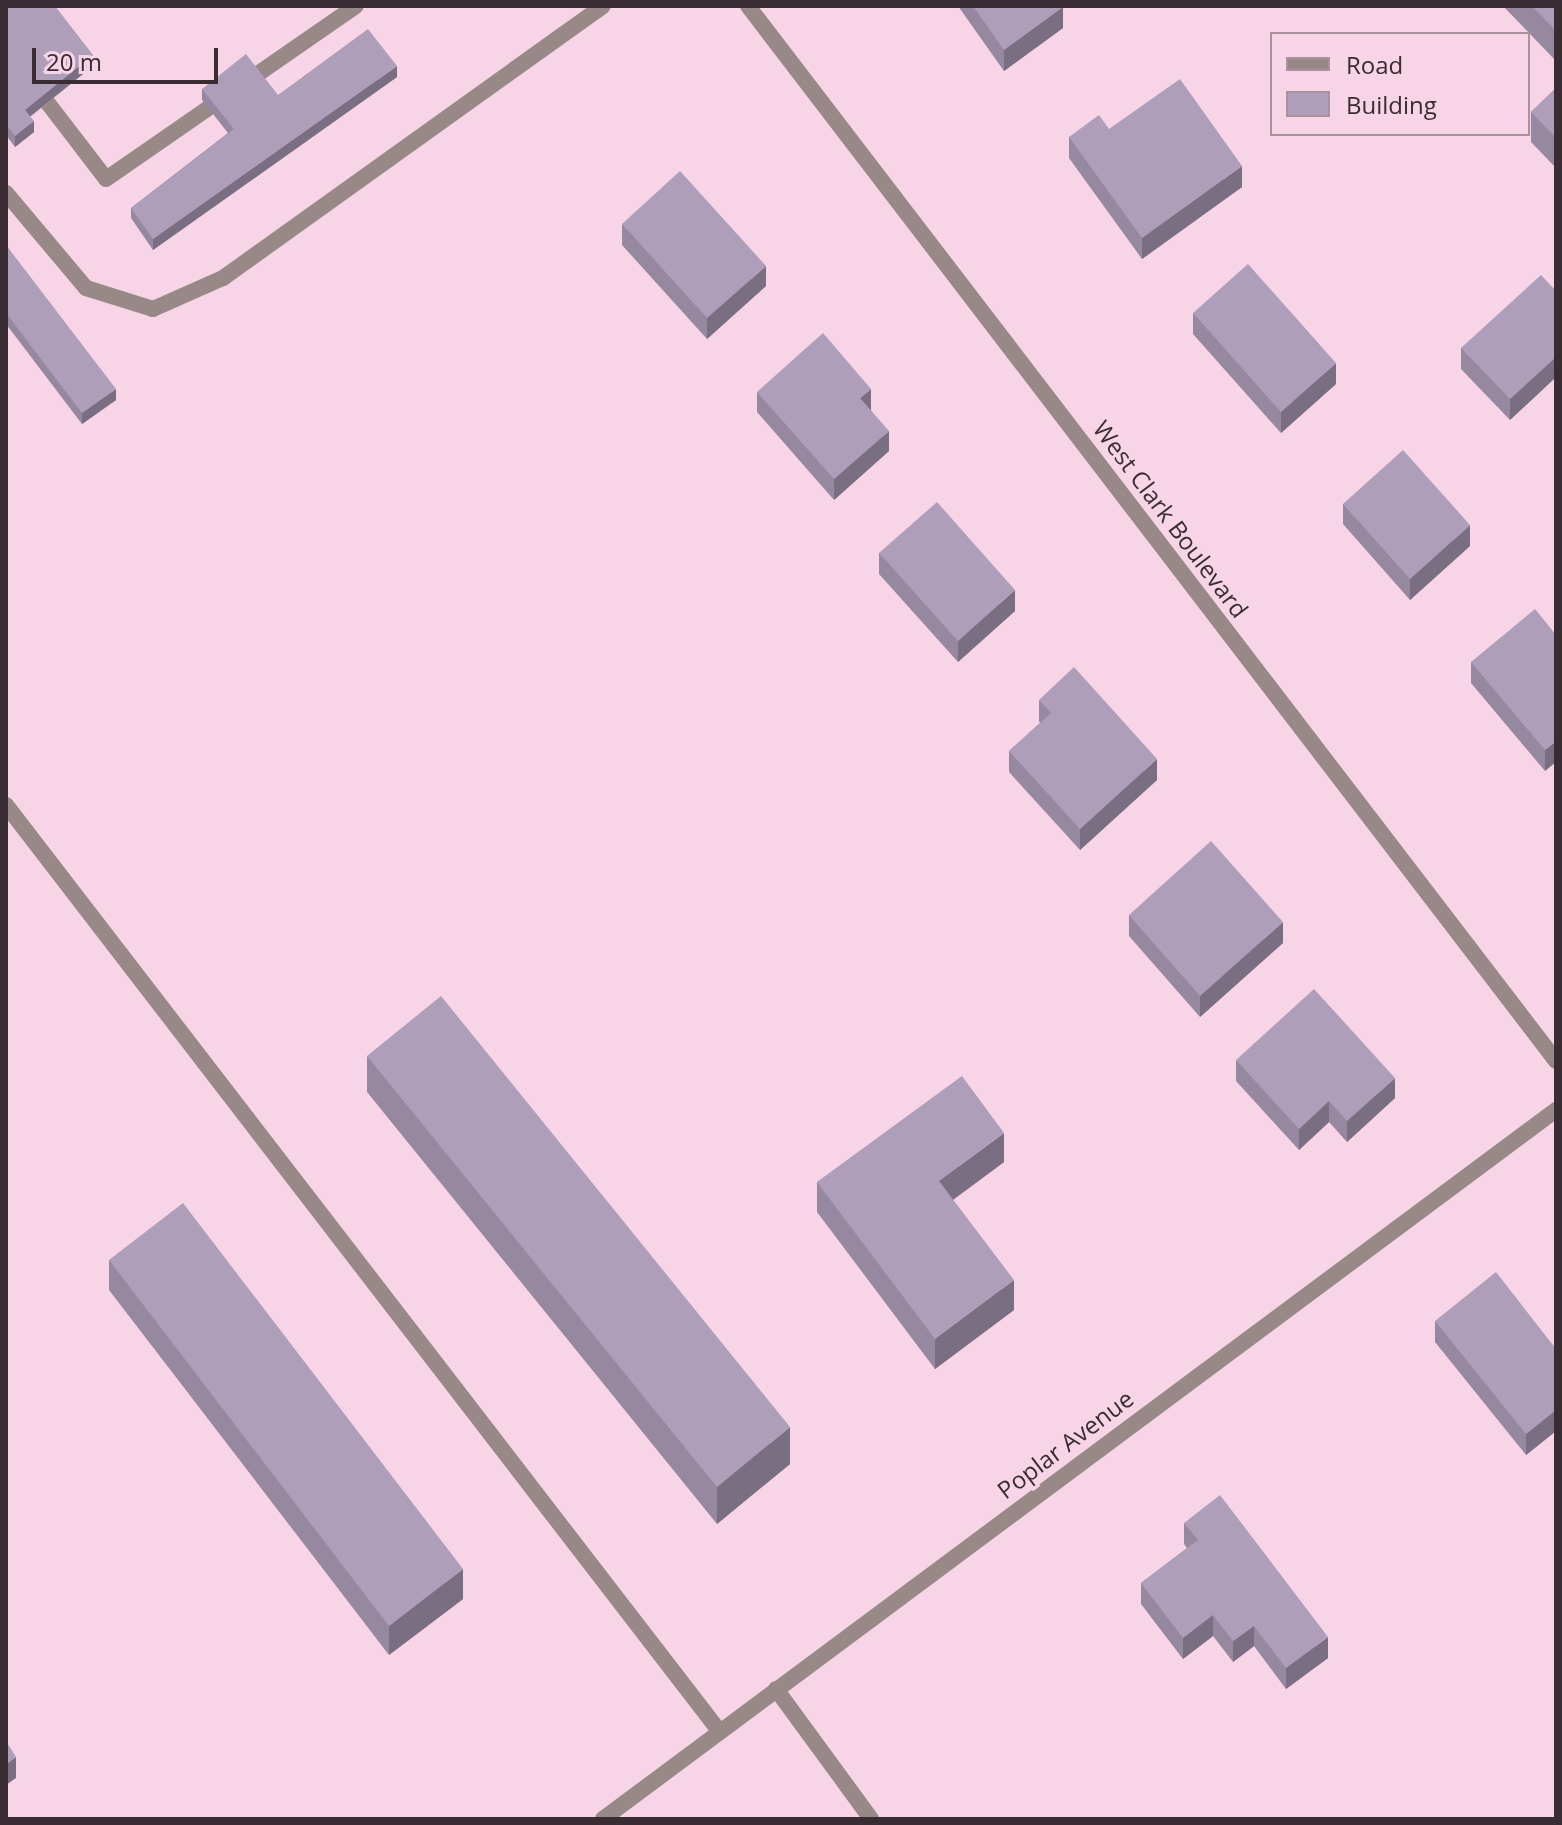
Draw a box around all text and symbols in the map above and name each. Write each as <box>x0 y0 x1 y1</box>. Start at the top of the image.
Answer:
scale bar <box>36 32 222 82</box>
legend <box>1270 32 1530 136</box>
text: 20 m <box>46 45 102 78</box>
text: Road <box>1346 48 1403 81</box>
text: Building <box>1346 88 1437 121</box>
street label: West Clark Boulevard <box>1088 415 1254 623</box>
street label: Poplar Avenue <box>991 1384 1139 1504</box>

